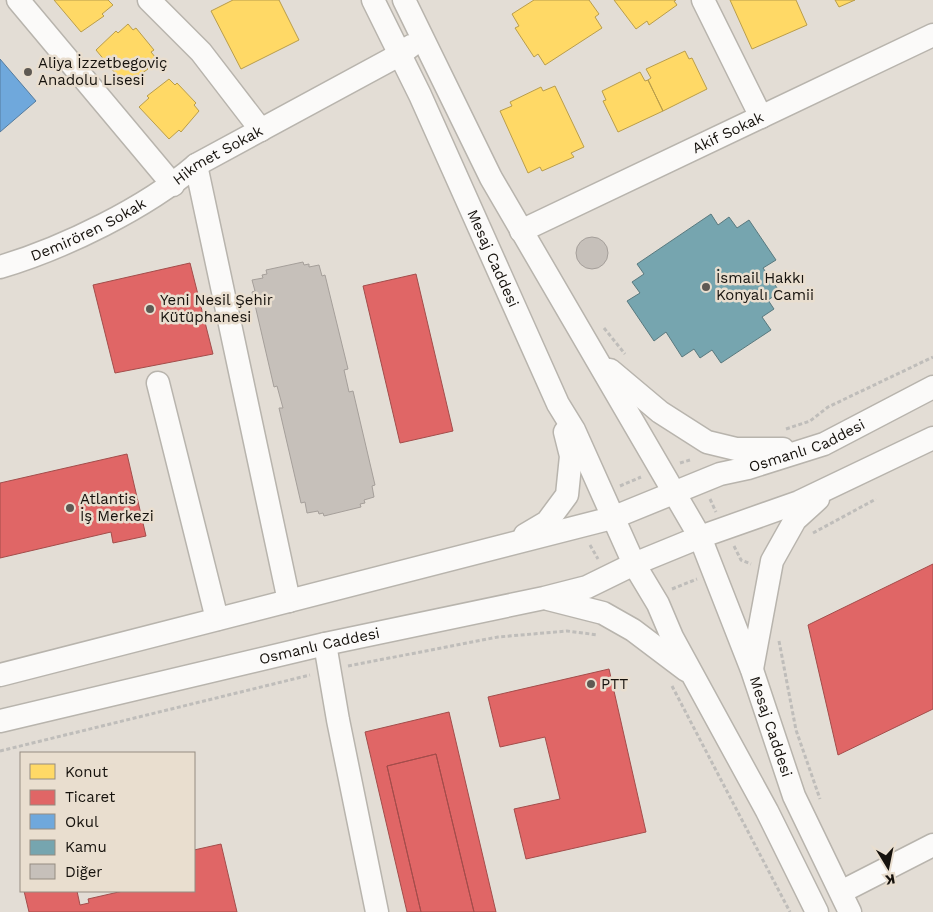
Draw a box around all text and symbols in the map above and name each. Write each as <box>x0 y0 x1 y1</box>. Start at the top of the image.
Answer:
place label: Aliya İzzetbegoviç Anadolu Lisesi <box>38 54 167 89</box>
marker: Aliya İzzetbegoviç Anadolu Lisesi <box>22 66 34 78</box>
street label: Akif Sokak <box>689 108 767 157</box>
street label: Hikmet Sokak <box>169 121 266 189</box>
street label: Demirören Sokak <box>28 194 150 265</box>
street label: Mesaj Caddesi <box>463 207 523 310</box>
place label: İsmail Hakkı Konyalı Camii <box>716 269 814 304</box>
marker: İsmail Hakkı Konyalı Camii <box>700 281 712 293</box>
place label: Yeni Nesil Şehir Kütüphanesi <box>160 291 273 326</box>
marker: Yeni Nesil Şehir Kütüphanesi <box>144 303 156 315</box>
street label: Osmanlı Caddesi <box>747 415 868 476</box>
place label: Atlantis İş Merkezi <box>80 490 154 525</box>
marker: Atlantis İş Merkezi <box>64 502 76 514</box>
street label: Osmanlı Caddesi <box>257 624 381 668</box>
street label: Mesaj Caddesi <box>746 674 796 779</box>
place label: PTT <box>601 675 628 693</box>
marker: PTT <box>585 678 597 690</box>
legend <box>20 752 195 892</box>
text: Konut <box>65 763 109 781</box>
text: Ticaret <box>65 788 116 806</box>
text: Okul <box>65 813 99 831</box>
text: Kamu <box>65 838 107 856</box>
north arrow <box>863 842 913 892</box>
text: Diğer <box>65 863 103 881</box>
text: K <box>884 871 896 889</box>

